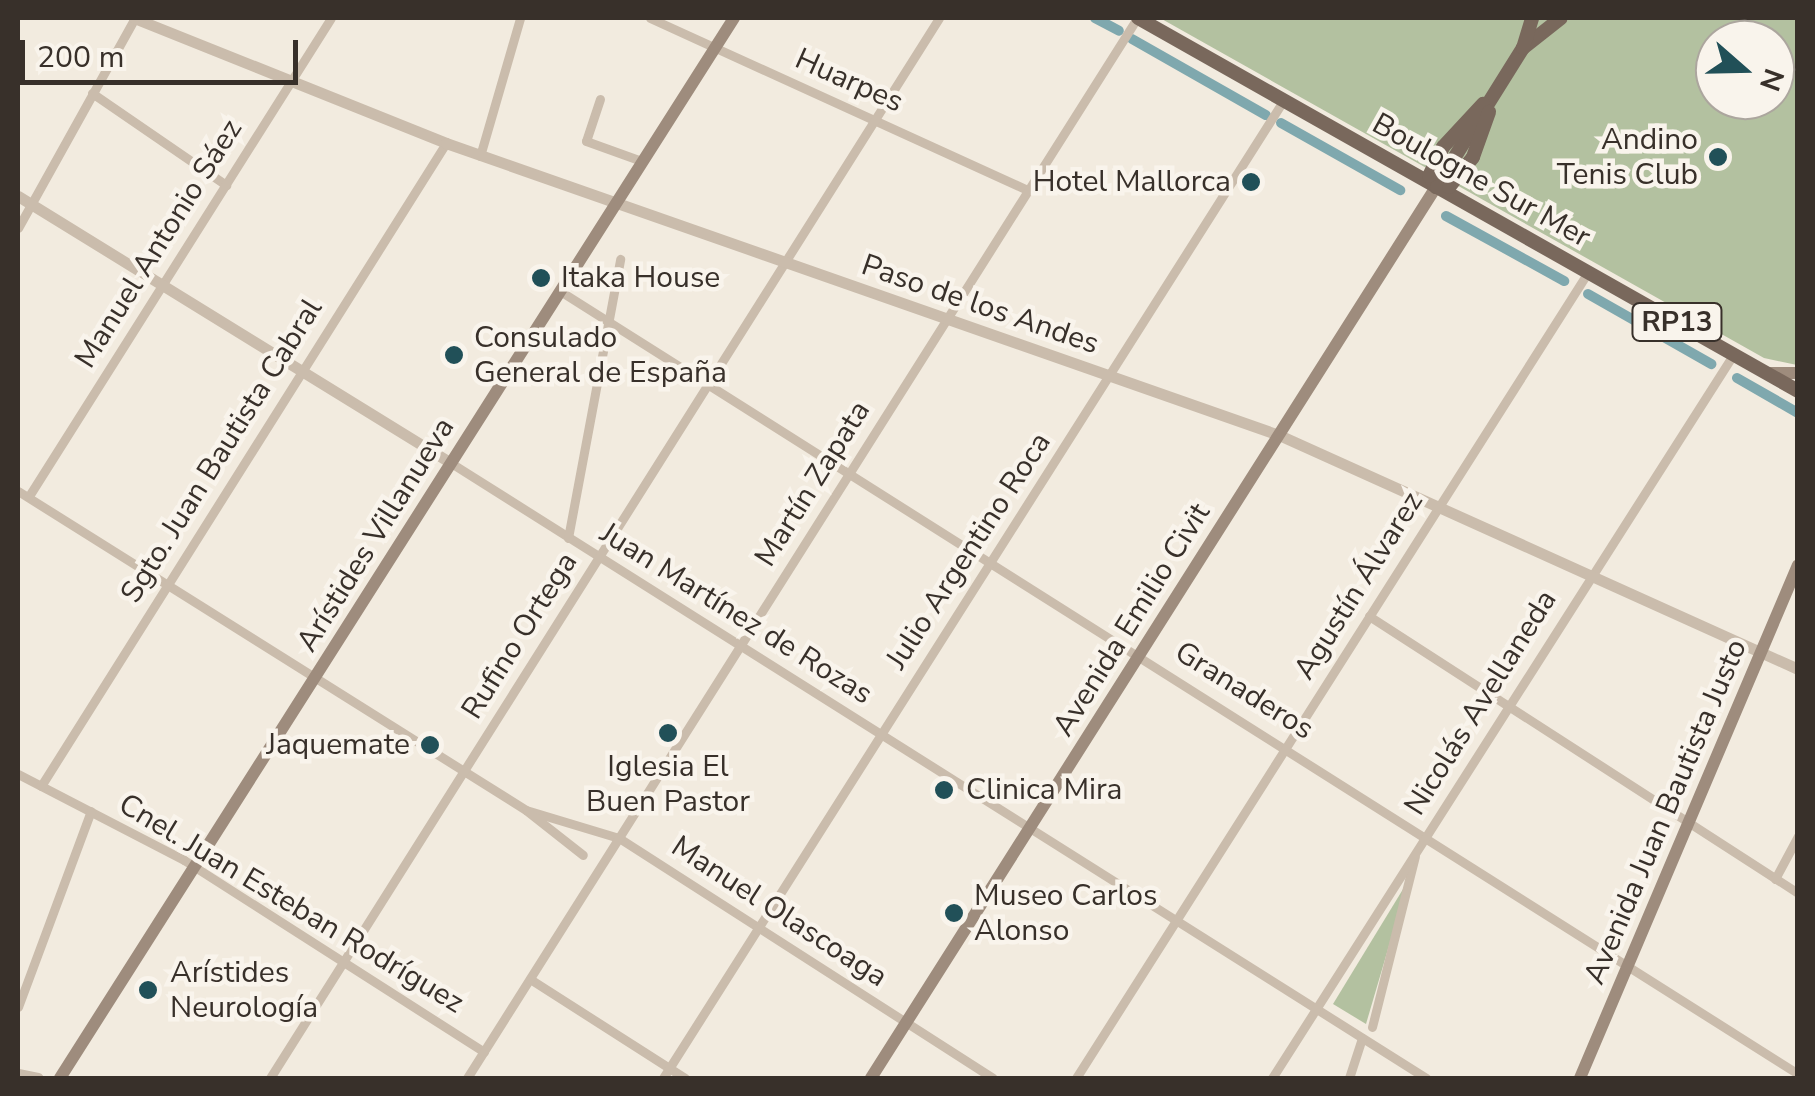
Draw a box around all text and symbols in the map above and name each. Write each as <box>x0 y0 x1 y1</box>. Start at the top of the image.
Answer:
scale bar <box>25 20 302 82</box>
north arrow <box>1695 20 1795 120</box>
text: 200 m <box>37 37 124 78</box>
street label: Huarpes <box>790 41 908 121</box>
text: N <box>1750 63 1793 96</box>
street label: Boulogne Sur Mer <box>1366 106 1596 256</box>
street label: Manuel Antonio Sáez <box>68 113 250 375</box>
place label: Andino Tenis Club <box>1557 122 1698 192</box>
marker: Andino Tenis Club <box>1707 146 1729 168</box>
place label: Hotel Mallorca <box>1033 164 1231 200</box>
marker: Hotel Mallorca <box>1240 171 1262 193</box>
street label: Paso de los Andes <box>857 248 1103 362</box>
place label: Itaka House <box>561 260 720 296</box>
marker: Itaka House <box>530 267 552 289</box>
street label: Sgto. Juan Bautista Cabral <box>114 292 330 610</box>
road number: RP13 <box>1630 299 1724 345</box>
place label: Consulado General de España <box>474 320 727 390</box>
marker: Consulado General de España <box>443 344 465 366</box>
street label: Martín Zapata <box>748 395 878 573</box>
street label: Arístides Villanueva <box>289 411 463 659</box>
street label: Julio Argentino Roca <box>879 426 1059 676</box>
street label: Agustín Álvarez <box>1287 486 1431 686</box>
street label: Avenida Emilio Civit <box>1046 497 1218 743</box>
street label: Juan Martínez de Rozas <box>593 516 879 712</box>
street label: Rufino Ortega <box>455 546 585 726</box>
street label: Nicolás Avellaneda <box>1397 584 1565 822</box>
street label: Granaderos <box>1168 634 1320 748</box>
street label: Avenida Juan Bautista Justo <box>1577 634 1755 990</box>
marker: Iglesia El Buen Pastor <box>657 722 679 744</box>
place label: Jaquemate <box>266 727 410 763</box>
marker: Jaquemate <box>419 734 441 756</box>
place label: Iglesia El Buen Pastor <box>586 749 750 820</box>
place label: Clinica Mira <box>966 772 1123 808</box>
marker: Clinica Mira <box>931 777 957 803</box>
street label: Cnel. Juan Esteban Rodríguez <box>112 787 470 1021</box>
street label: Manuel Olascoaga <box>664 829 894 995</box>
place label: Museo Carlos Alonso <box>974 878 1157 948</box>
marker: Museo Carlos Alonso <box>943 902 965 924</box>
place label: Arístides Neurología <box>170 955 318 1026</box>
marker: Arístides Neurología <box>135 977 161 1003</box>

